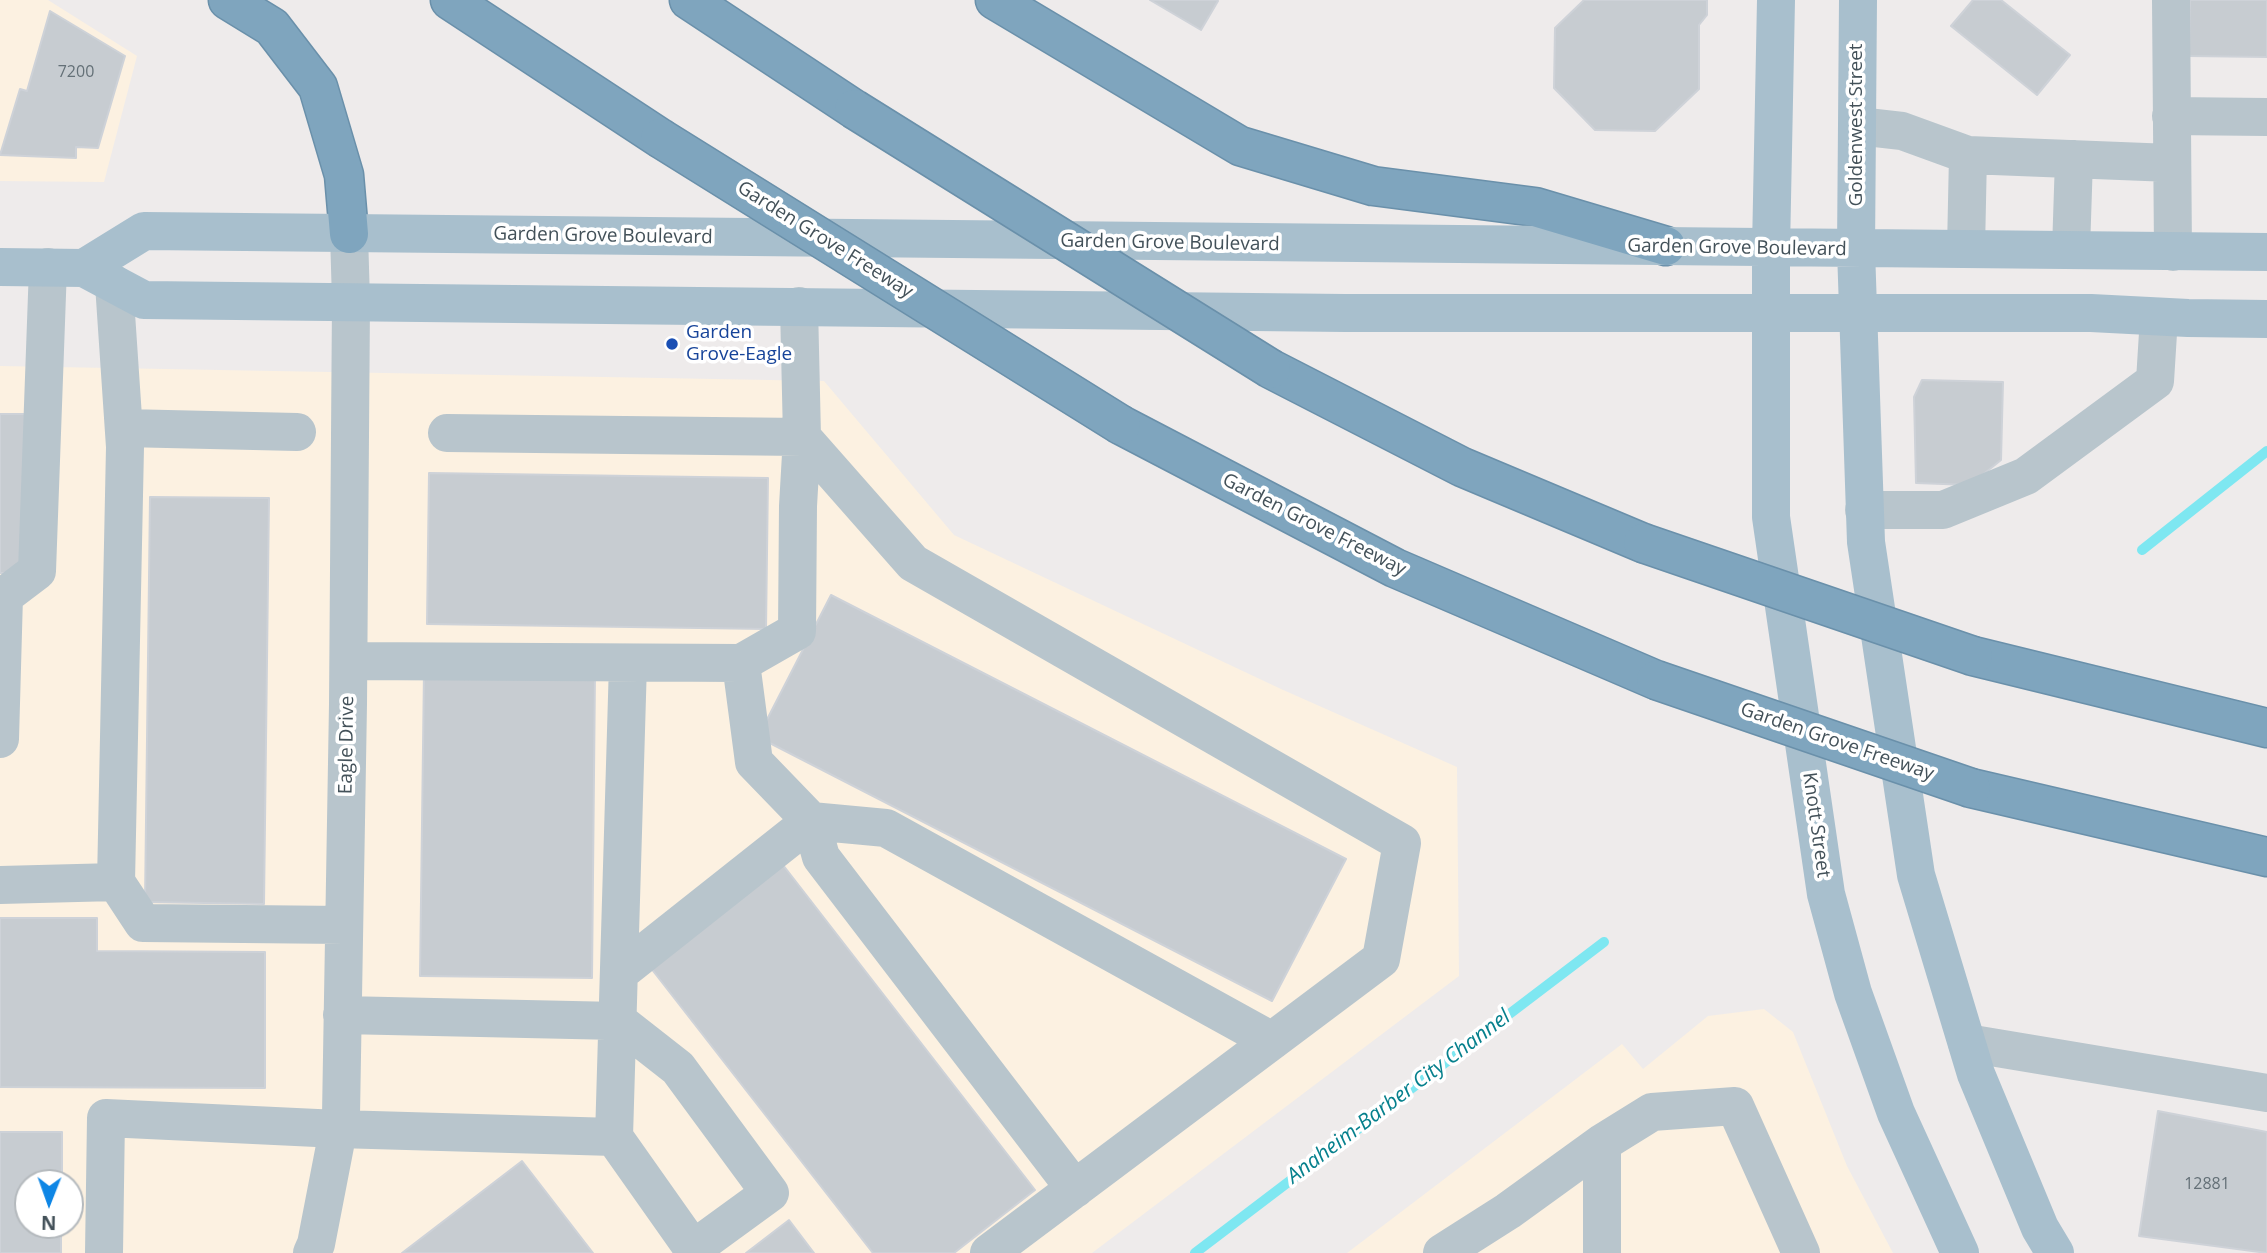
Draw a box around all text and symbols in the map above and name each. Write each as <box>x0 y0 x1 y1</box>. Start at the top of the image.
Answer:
street label: Goldenwest Street <box>1846 43 1868 207</box>
house number: 7200 <box>58 62 94 82</box>
street label: Garden Grove Freeway <box>733 177 917 303</box>
street label: Garden Grove Boulevard <box>493 223 713 249</box>
street label: Garden Grove Boulevard <box>1060 230 1280 256</box>
street label: Garden Grove Boulevard <box>1627 235 1847 261</box>
place label: Garden Grove-Eagle <box>686 322 792 366</box>
marker: Garden Grove-Eagle <box>664 336 680 352</box>
street label: Garden Grove Freeway <box>1218 469 1410 581</box>
street label: Eagle Drive <box>335 696 359 794</box>
street label: Garden Grove Freeway <box>1737 698 1937 786</box>
street label: Knott Street <box>1797 771 1835 879</box>
water label: Anaheim-Barber City Channel <box>1282 1005 1516 1189</box>
north arrow <box>14 1169 84 1239</box>
house number: 12881 <box>2184 1174 2230 1194</box>
text: N <box>41 1210 57 1236</box>

